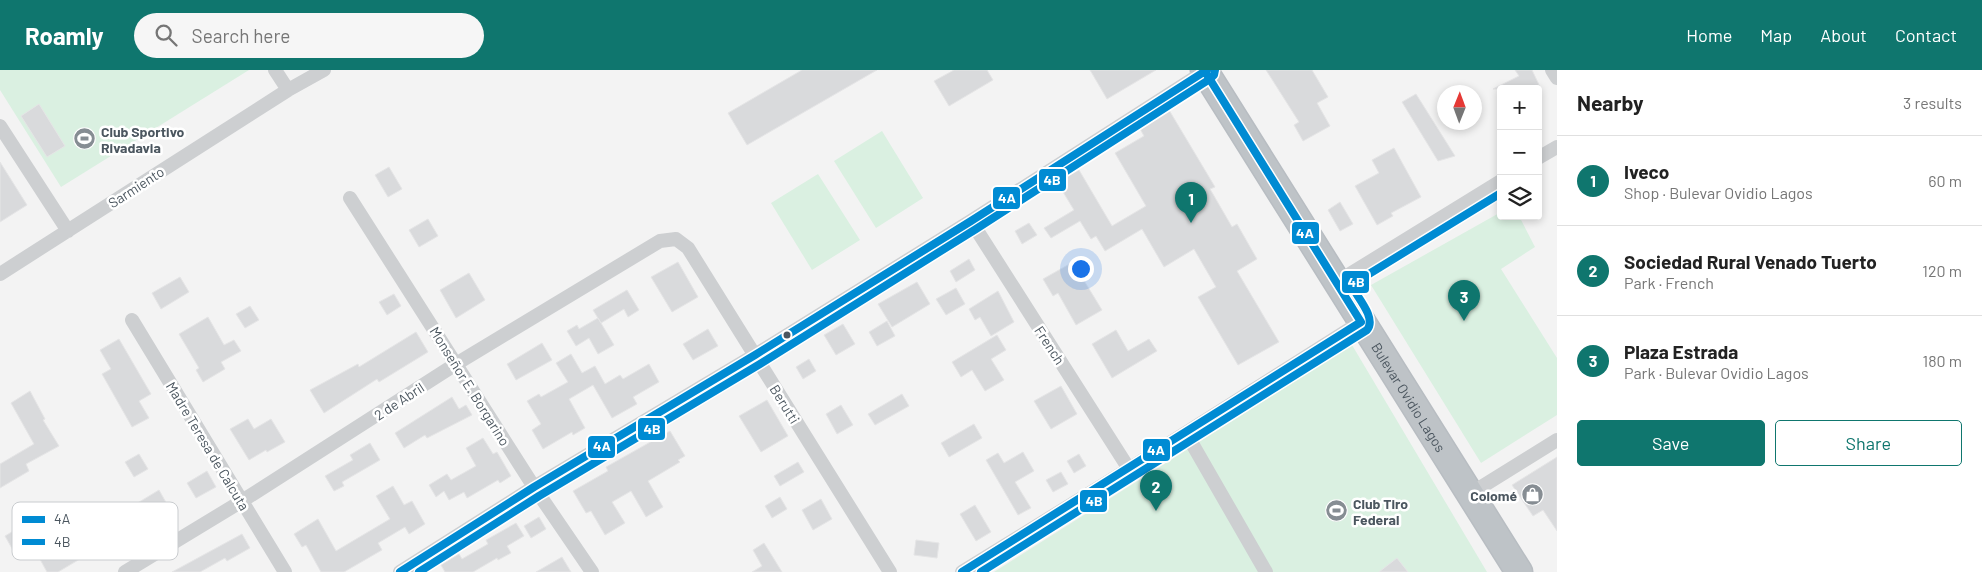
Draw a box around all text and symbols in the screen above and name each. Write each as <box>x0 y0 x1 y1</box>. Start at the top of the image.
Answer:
search box <box>134 13 484 58</box>
text: Roamly <box>25 21 104 50</box>
icon: search <box>152 21 180 49</box>
text: Search here <box>192 24 290 47</box>
text: Home <box>1686 24 1732 46</box>
text: Map <box>1760 24 1792 46</box>
text: About <box>1820 24 1867 46</box>
text: Contact <box>1895 24 1957 46</box>
north arrow <box>1437 85 1482 130</box>
map controls <box>1497 85 1542 220</box>
button: + <box>1497 85 1542 130</box>
text: Nearby <box>1577 90 1643 115</box>
text: 3 results <box>1903 93 1962 112</box>
place label: Club Sportivo Rivadavia <box>101 123 184 156</box>
sports icon: Club Sportivo Rivadavia <box>73 127 97 151</box>
button: − <box>1497 130 1542 175</box>
text: Iveco <box>1624 160 1669 183</box>
street label: Sarmiento <box>105 163 167 211</box>
line badge: 4B <box>1038 168 1067 192</box>
text: 4B <box>1043 171 1061 188</box>
text: 1 <box>1590 171 1596 190</box>
text: 60 m <box>1928 171 1962 190</box>
button: layers <box>1497 175 1542 220</box>
pin: 1 <box>1175 182 1207 223</box>
text: Shop · Bulevar Ovidio Lagos <box>1624 183 1813 202</box>
line badge: 4A <box>992 186 1021 210</box>
text: 4A <box>998 189 1017 206</box>
line badge: 4A <box>1291 221 1320 245</box>
text: 4A <box>1296 224 1315 241</box>
text: Sociedad Rural Venado Tuerto <box>1624 250 1877 273</box>
your location <box>1068 256 1094 282</box>
text: 2 <box>1589 261 1597 280</box>
text: 120 m <box>1922 261 1962 280</box>
line badge: 4B <box>1341 270 1370 294</box>
text: 4B <box>1347 273 1365 290</box>
text: Park · French <box>1624 273 1714 292</box>
pin: 3 <box>1448 280 1480 321</box>
street label: Monseñor E. Borgarino <box>426 323 514 449</box>
street label: French <box>1031 323 1069 367</box>
unlabelled marker <box>782 330 792 340</box>
street label: Bulevar Ovidio Lagos <box>1369 339 1450 455</box>
text: Plaza Estrada <box>1624 340 1738 363</box>
text: 3 <box>1589 351 1597 370</box>
text: 180 m <box>1923 351 1962 370</box>
text: Park · Bulevar Ovidio Lagos <box>1624 363 1809 382</box>
street label: Madre Teresa de Calcuta <box>163 378 253 514</box>
street label: 2 de Abril <box>371 379 427 423</box>
street label: Berutti <box>767 381 803 427</box>
line badge: 4B <box>637 417 666 441</box>
text: 4B <box>643 420 661 437</box>
button: Save <box>1577 420 1765 466</box>
button: Share <box>1775 420 1962 466</box>
line badge: 4A <box>587 435 616 459</box>
text: 4A <box>593 437 612 454</box>
line badge: 4A <box>1142 438 1171 462</box>
text: 4A <box>1147 441 1166 458</box>
pin: 2 <box>1140 470 1172 511</box>
shop icon: Colomé <box>1521 483 1545 507</box>
place label: Colomé <box>1470 487 1517 504</box>
line badge: 4B <box>1079 489 1108 513</box>
text: 4B <box>1085 492 1103 509</box>
place label: Club Tiro Federal <box>1353 495 1408 528</box>
sports icon: Club Tiro Federal <box>1325 499 1349 523</box>
legend <box>12 502 178 560</box>
text: 4A <box>54 510 71 527</box>
text: 4B <box>54 533 71 550</box>

